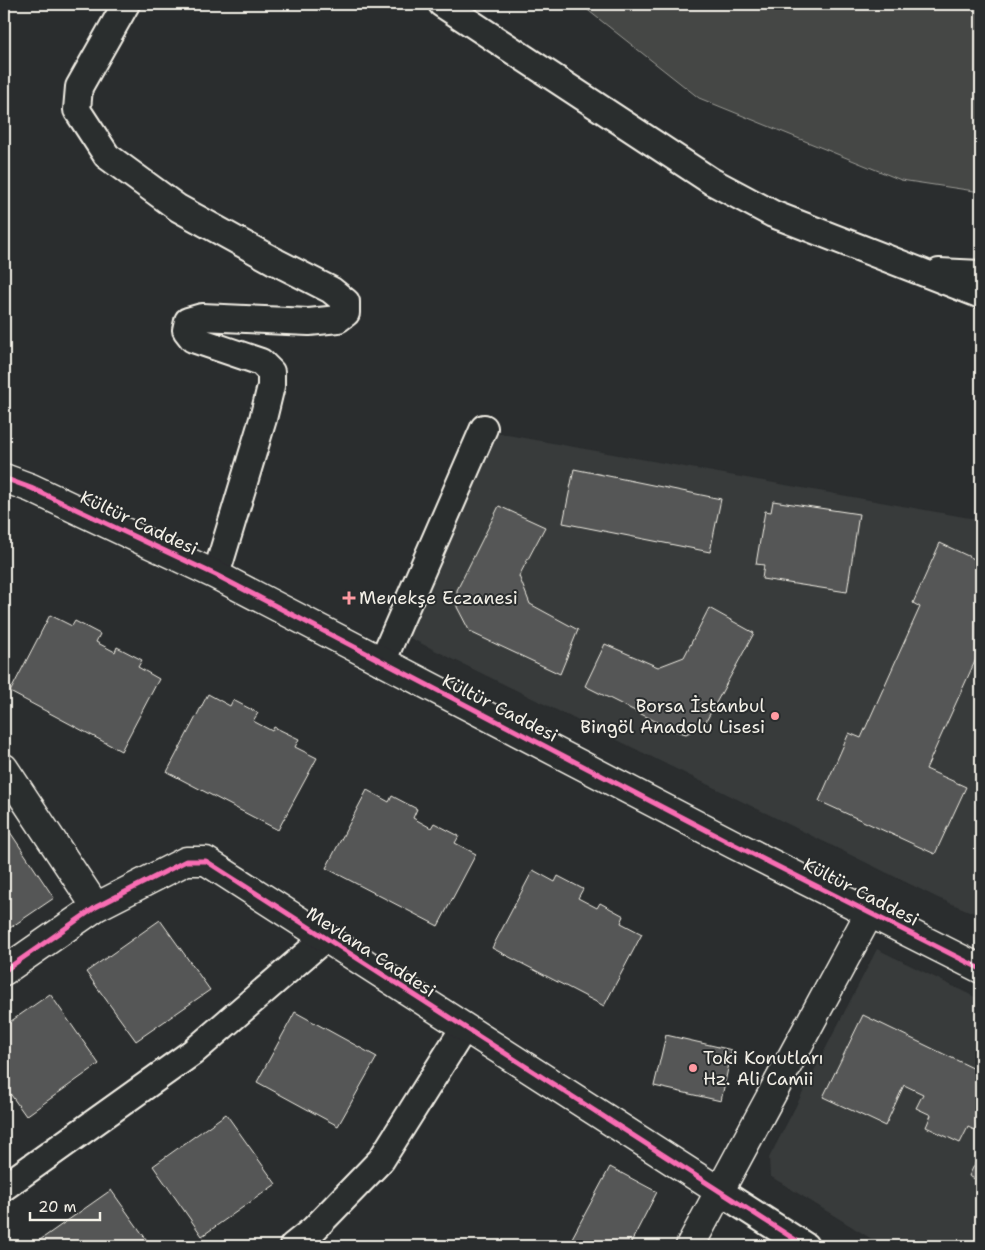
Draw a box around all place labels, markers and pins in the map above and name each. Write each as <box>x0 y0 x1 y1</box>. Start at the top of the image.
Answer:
place label: Menekşe Eczanesi <box>359 586 518 610</box>
marker: Menekşe Eczanesi <box>343 592 355 604</box>
place label: Borsa İstanbul Bingöl Anadolu Lisesi <box>580 694 766 739</box>
marker: Borsa İstanbul Bingöl Anadolu Lisesi <box>769 710 781 722</box>
place label: Toki Konutları Hz. Ali Camii <box>703 1046 824 1091</box>
marker: Toki Konutları Hz. Ali Camii <box>687 1062 699 1074</box>

